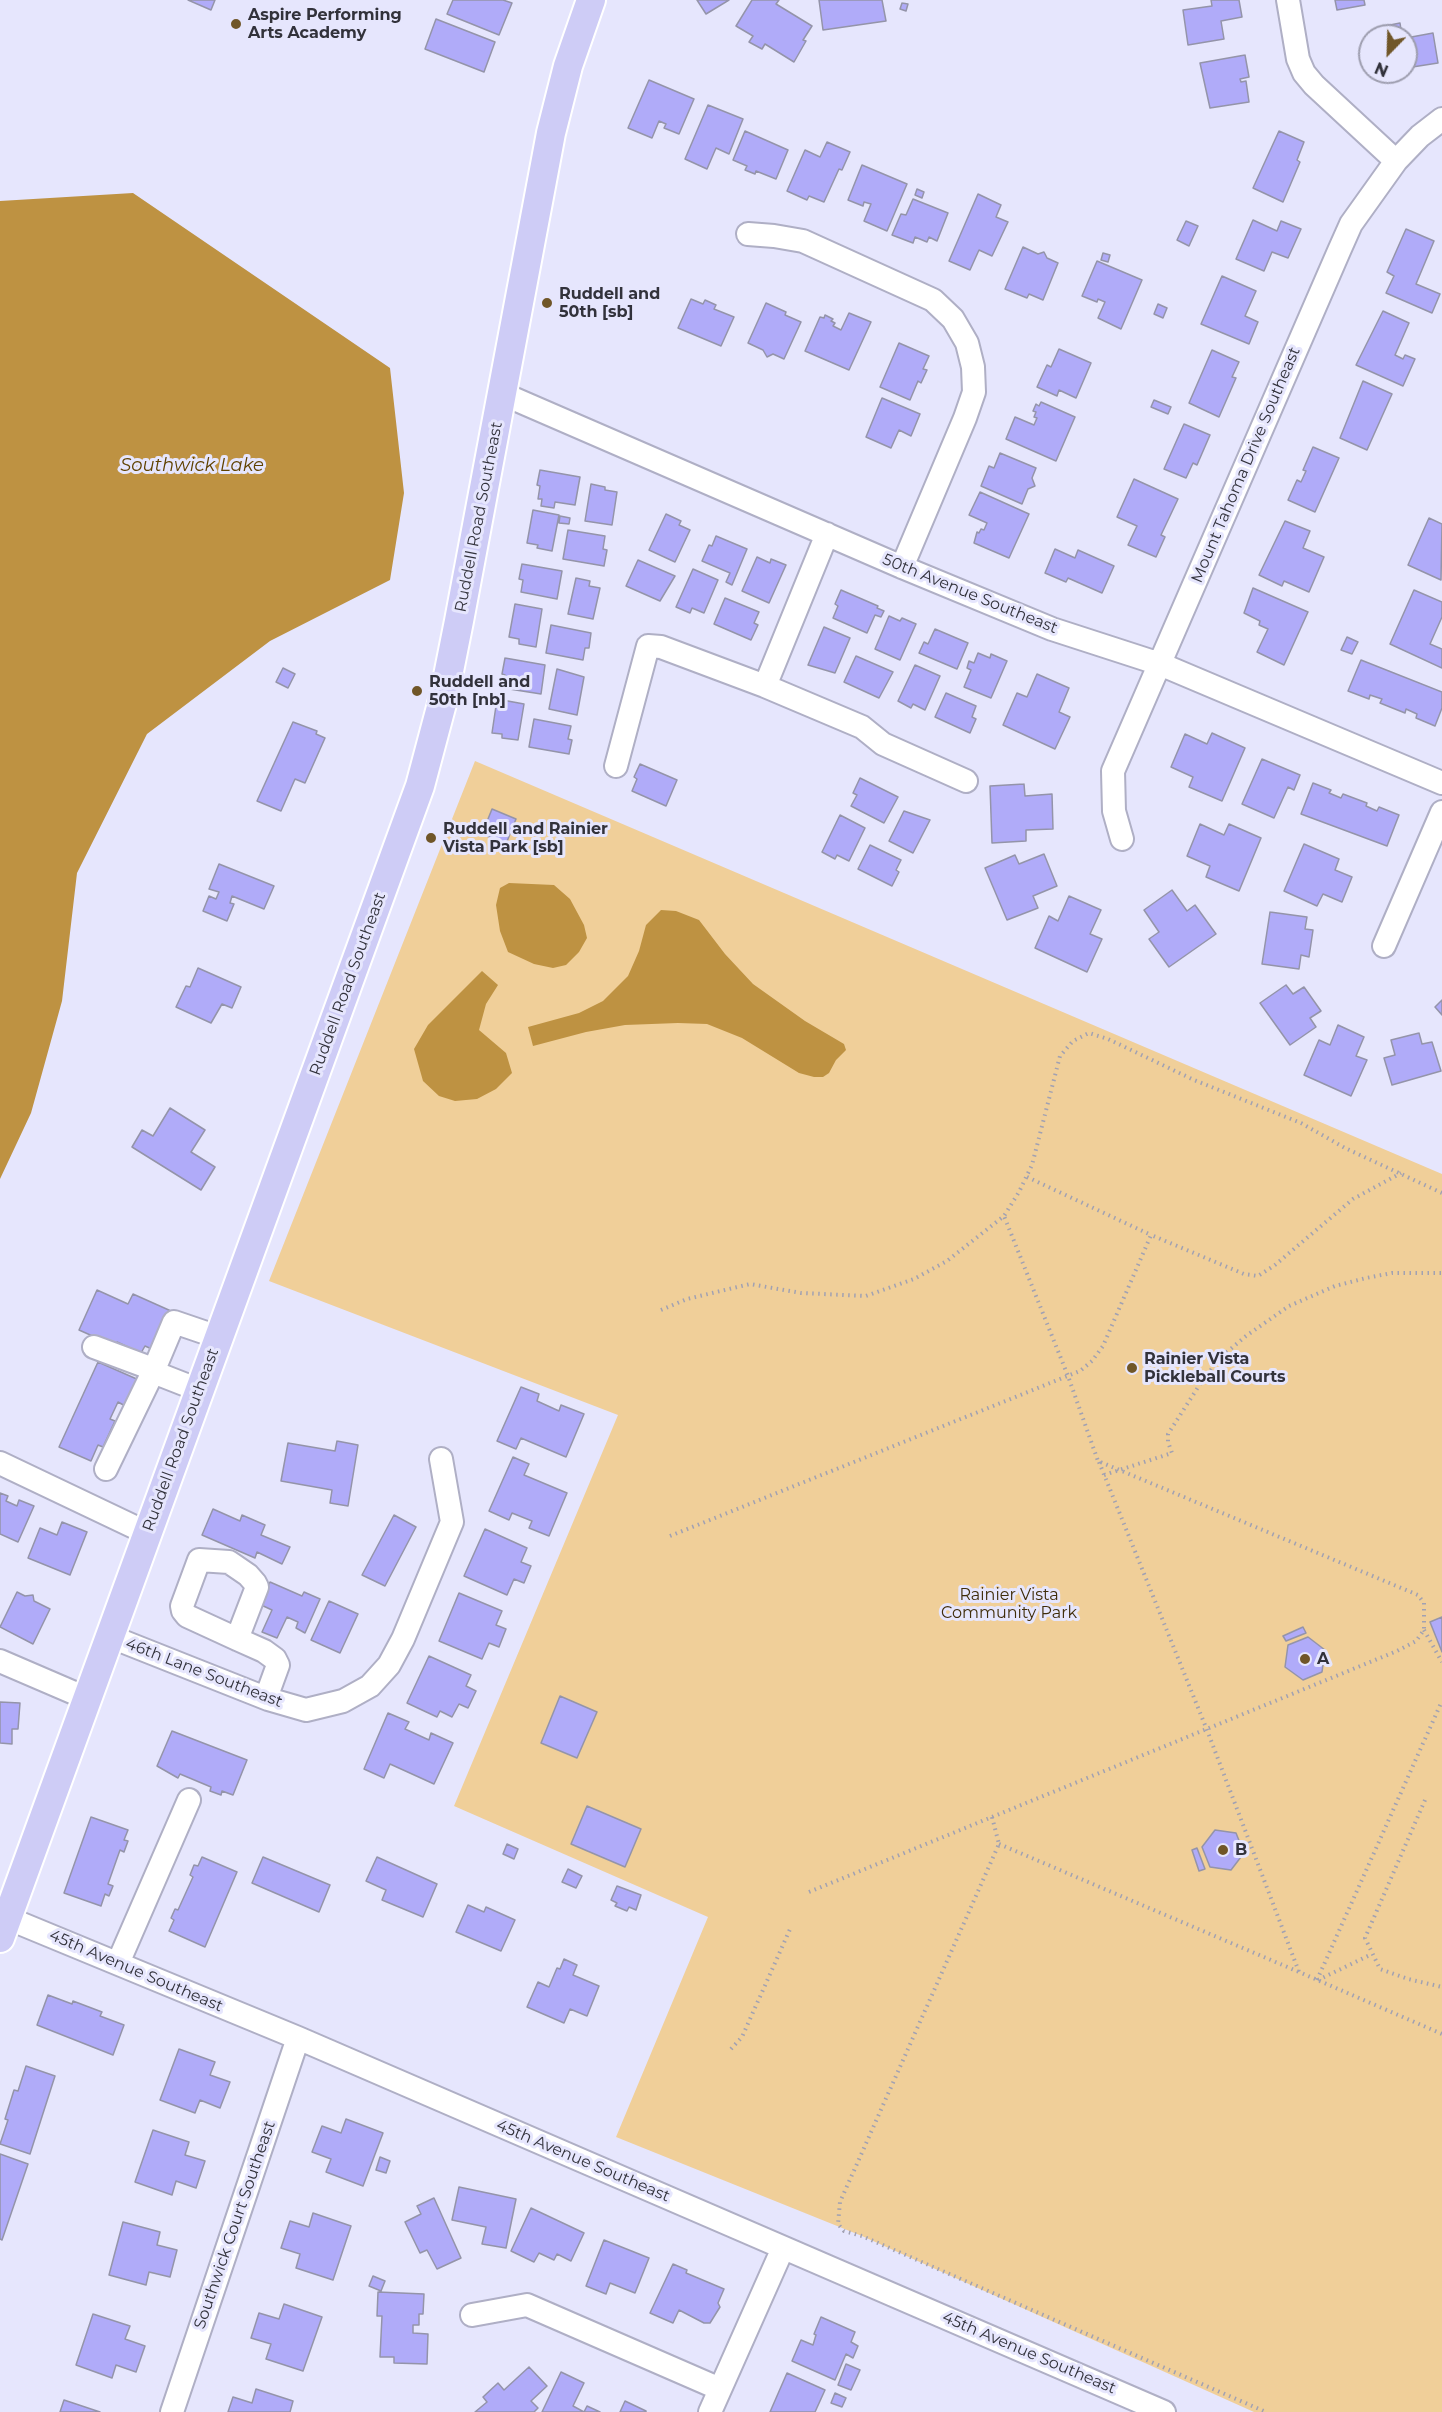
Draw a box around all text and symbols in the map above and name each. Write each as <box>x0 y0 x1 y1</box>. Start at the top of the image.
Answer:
place label: Aspire Performing Arts Academy <box>248 5 402 43</box>
marker: Aspire Performing Arts Academy <box>229 17 243 31</box>
north arrow <box>1358 24 1418 84</box>
text: N <box>1372 58 1391 80</box>
place label: Ruddell and 50th [sb] <box>559 284 660 322</box>
marker: Ruddell and 50th [sb] <box>540 296 554 310</box>
street label: Mount Tahoma Drive Southeast <box>1187 344 1305 586</box>
street label: Ruddell Road Southeast <box>451 420 507 614</box>
water label: Southwick Lake <box>120 455 264 477</box>
street label: 50th Avenue Southeast <box>880 550 1060 638</box>
place label: Ruddell and 50th [nb] <box>429 672 530 710</box>
marker: Ruddell and 50th [nb] <box>410 684 424 698</box>
place label: Ruddell and Rainier Vista Park [sb] <box>443 819 608 857</box>
marker: Ruddell and Rainier Vista Park [sb] <box>424 831 438 845</box>
street label: Ruddell Road Southeast <box>306 890 390 1078</box>
street label: Ruddell Road Southeast <box>139 1346 223 1534</box>
place label: Rainier Vista Pickleball Courts <box>1144 1349 1286 1387</box>
marker: Rainier Vista Pickleball Courts <box>1125 1361 1139 1375</box>
park label: Rainier Vista Community Park <box>941 1585 1077 1623</box>
street label: 46th Lane Southeast <box>123 1634 285 1712</box>
place label: A <box>1317 1649 1329 1669</box>
marker: A <box>1298 1652 1312 1666</box>
place label: B <box>1235 1840 1247 1860</box>
marker: B <box>1216 1843 1230 1857</box>
street label: 45th Avenue Southeast <box>46 1926 226 2016</box>
street label: 45th Avenue Southeast <box>493 2116 673 2206</box>
street label: Southwick Court Southeast <box>190 2118 280 2332</box>
street label: 45th Avenue Southeast <box>939 2308 1119 2398</box>

